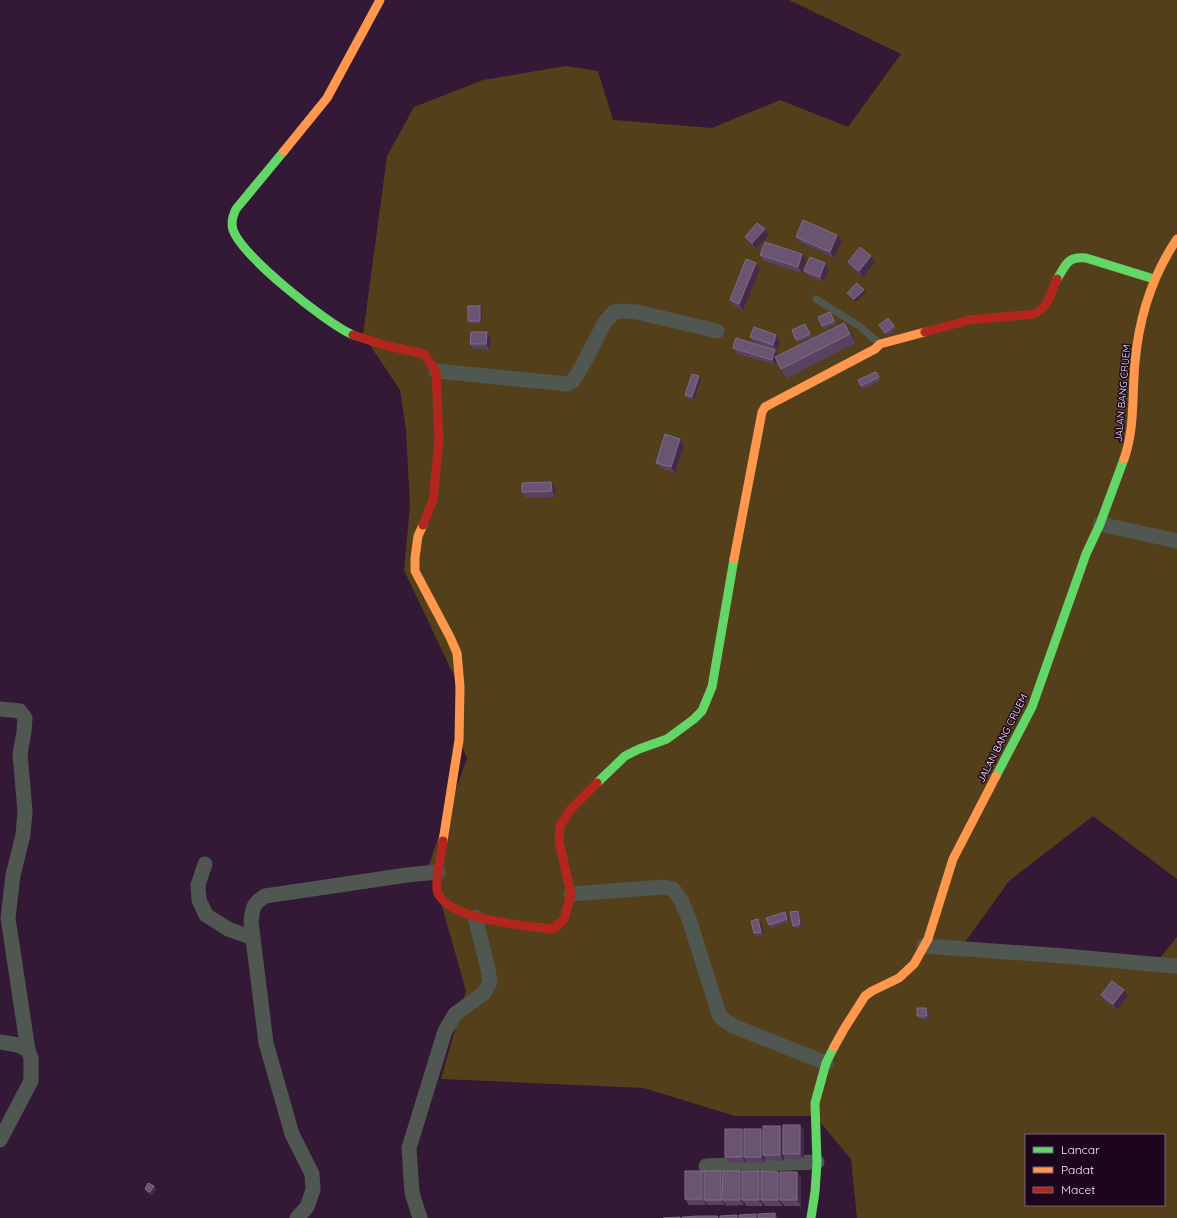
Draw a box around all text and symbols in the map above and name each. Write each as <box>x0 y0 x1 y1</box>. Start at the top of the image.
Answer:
street label: JALAN BANG CRUEM <box>1112 344 1133 442</box>
street label: JALAN BANG CRUEM <box>974 692 1030 785</box>
legend <box>1025 1134 1165 1206</box>
text: Lancar <box>1061 1142 1100 1157</box>
text: Padat <box>1061 1162 1094 1177</box>
text: Macet <box>1061 1182 1095 1197</box>

